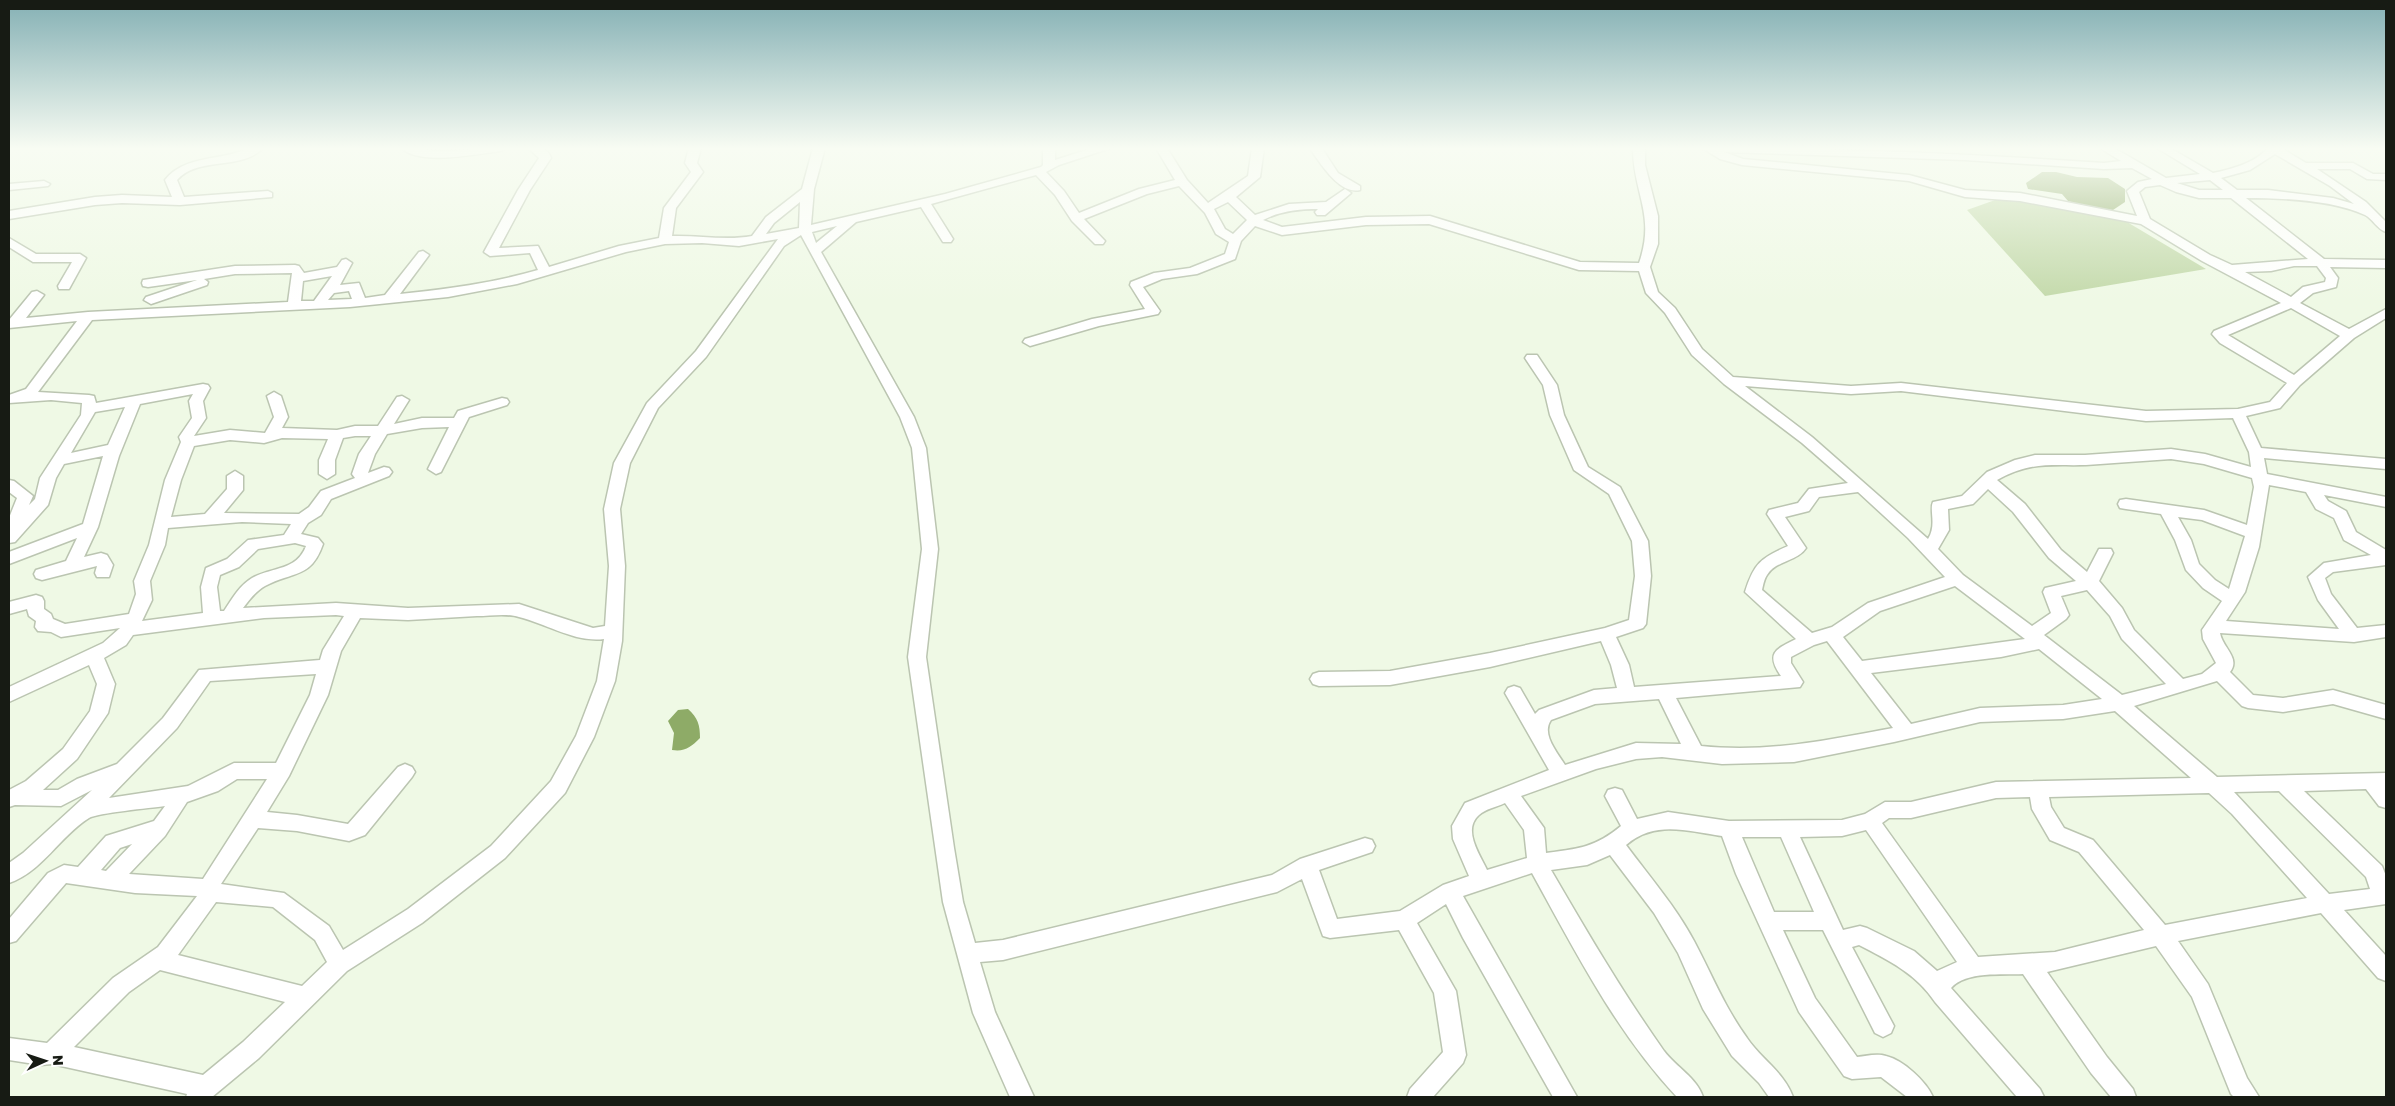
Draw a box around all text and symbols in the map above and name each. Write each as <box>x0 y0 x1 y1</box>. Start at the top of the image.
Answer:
north arrow <box>20 1036 70 1086</box>
text: N <box>50 1055 67 1066</box>

